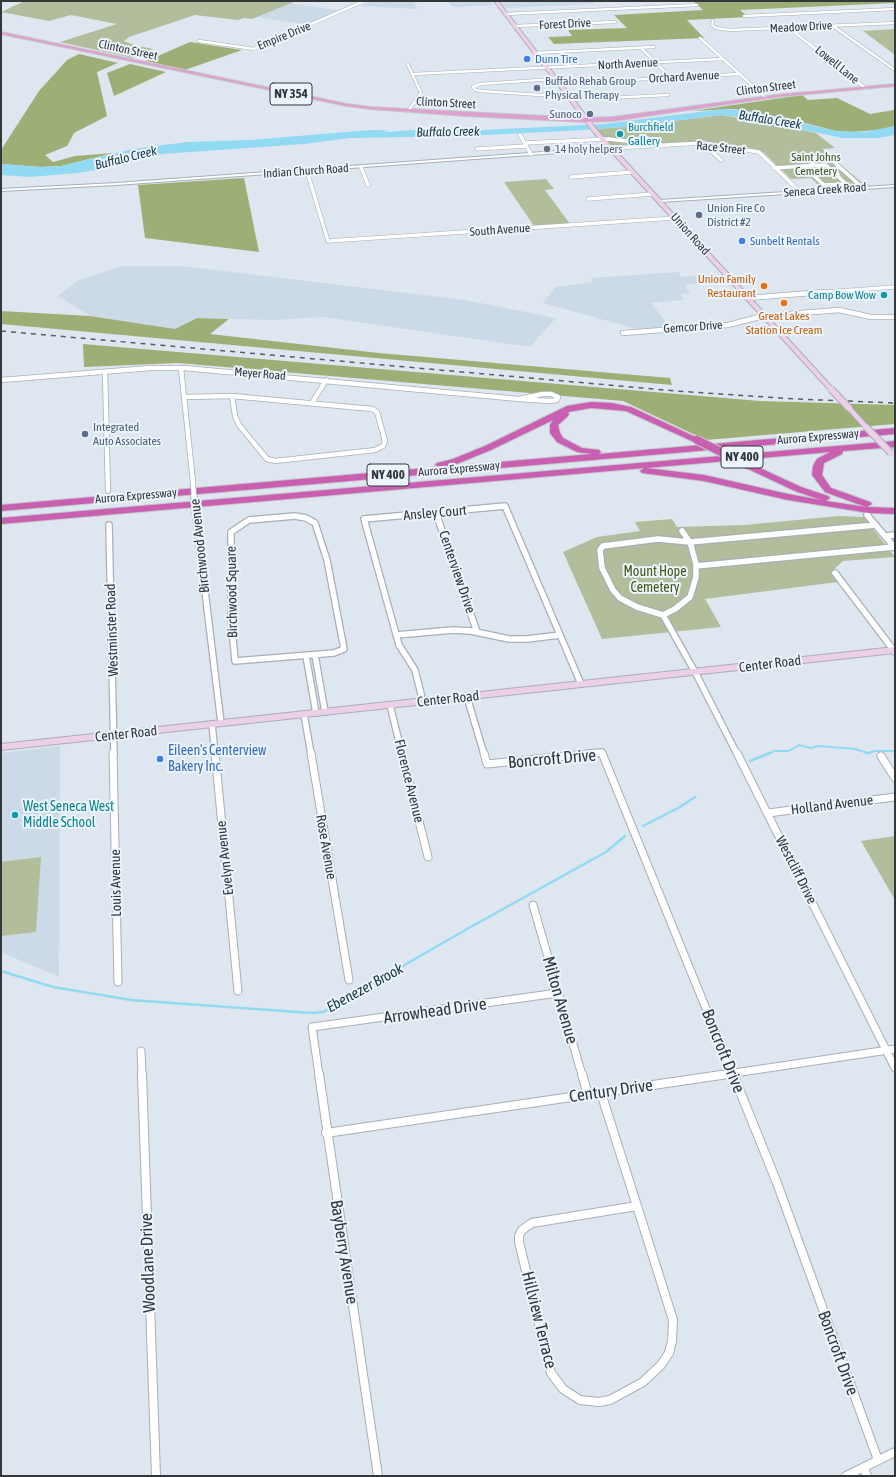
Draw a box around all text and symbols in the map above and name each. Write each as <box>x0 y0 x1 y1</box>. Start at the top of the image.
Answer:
street label: Forest Drive <box>539 15 591 33</box>
street label: Meadow Drive <box>769 18 833 36</box>
street label: Empire Drive <box>255 19 313 53</box>
street label: Clinton Street <box>97 37 159 63</box>
street label: Lowell Lane <box>812 43 862 87</box>
place label: Dunn Tire <box>535 52 578 66</box>
marker: Dunn Tire <box>522 54 532 64</box>
street label: North Avenue <box>598 55 658 73</box>
street label: Orchard Avenue <box>648 68 720 86</box>
place label: Buffalo Rehab Group Physical Therapy <box>545 74 636 102</box>
street label: Clinton Street <box>735 77 797 99</box>
road number: NY 354 <box>270 83 312 105</box>
marker: Buffalo Rehab Group Physical Therapy <box>532 83 542 93</box>
street label: Clinton Street <box>416 94 476 112</box>
place label: Sunoco <box>550 107 582 121</box>
water label: Buffalo Creek <box>738 107 802 133</box>
marker: Sunoco <box>585 109 595 119</box>
place label: Burchfield Gallery <box>628 120 674 148</box>
water label: Buffalo Creek <box>416 124 480 140</box>
marker: Burchfield Gallery <box>615 129 625 139</box>
street label: Race Street <box>696 138 746 158</box>
place label: 14 holy helpers <box>555 142 622 156</box>
water label: Buffalo Creek <box>93 143 159 173</box>
marker: 14 holy helpers <box>542 144 552 154</box>
park label: Saint Johns Cemetery <box>791 150 841 178</box>
street label: Indian Church Road <box>263 161 349 181</box>
street label: Seneca Creek Road <box>783 180 867 200</box>
place label: Union Fire Co District #2 <box>707 201 765 229</box>
street label: Union Road <box>667 210 713 258</box>
marker: Union Fire Co District #2 <box>694 210 704 220</box>
street label: South Avenue <box>469 221 531 239</box>
place label: Sunbelt Rentals <box>750 234 820 248</box>
marker: Sunbelt Rentals <box>737 236 747 246</box>
place label: Union Family Restaurant <box>698 272 756 300</box>
marker: Union Family Restaurant <box>759 281 769 291</box>
place label: Camp Bow Wow <box>808 288 876 302</box>
marker: Camp Bow Wow <box>879 290 889 300</box>
marker: Great Lakes Station Ice Cream <box>779 298 789 308</box>
place label: Great Lakes Station Ice Cream <box>746 309 822 337</box>
street label: Gemcor Drive <box>663 318 723 336</box>
street label: Meyer Road <box>234 365 286 383</box>
place label: Integrated Auto Associates <box>93 420 161 448</box>
street label: Aurora Expressway <box>777 426 859 448</box>
marker: Integrated Auto Associates <box>80 429 90 439</box>
road number: NY 400 <box>721 446 763 468</box>
street label: Aurora Expressway <box>418 458 500 480</box>
road number: NY 400 <box>367 464 409 486</box>
street label: Aurora Expressway <box>95 485 177 507</box>
street label: Birchwood Avenue <box>187 498 213 594</box>
street label: Ansley Court <box>403 502 467 524</box>
street label: Centerview Drive <box>435 528 479 616</box>
street label: Birchwood Square <box>223 546 241 638</box>
park label: Mount Hope Cemetery <box>623 564 687 596</box>
street label: Westminster Road <box>102 583 122 677</box>
street label: Center Road <box>738 652 802 676</box>
street label: Center Road <box>416 687 480 711</box>
street label: Center Road <box>94 722 158 746</box>
street label: Florence Avenue <box>391 738 427 824</box>
place label: Eileen's Centerview Bakery Inc. <box>168 743 266 776</box>
street label: Boncroft Drive <box>507 745 597 773</box>
marker: Eileen's Centerview Bakery Inc. <box>155 754 165 764</box>
street label: Holland Avenue <box>790 792 874 818</box>
place label: West Seneca West Middle School <box>23 799 114 832</box>
marker: West Seneca West Middle School <box>10 810 20 820</box>
street label: Rose Avenue <box>312 813 340 881</box>
street label: Evelyn Avenue <box>213 820 237 896</box>
street label: Westcliff Drive <box>772 833 820 907</box>
street label: Louis Avenue <box>107 849 125 917</box>
street label: Milton Avenue <box>538 954 582 1046</box>
water label: Ebenezer Brook <box>324 960 406 1016</box>
street label: Arrowhead Drive <box>382 994 488 1028</box>
street label: Boncroft Drive <box>697 1006 749 1096</box>
street label: Century Drive <box>568 1075 654 1107</box>
street label: Bayberry Avenue <box>326 1198 362 1306</box>
street label: Woodlane Drive <box>136 1213 160 1313</box>
street label: Hillview Terrace <box>517 1269 561 1371</box>
street label: Boncroft Drive <box>813 1308 863 1398</box>

